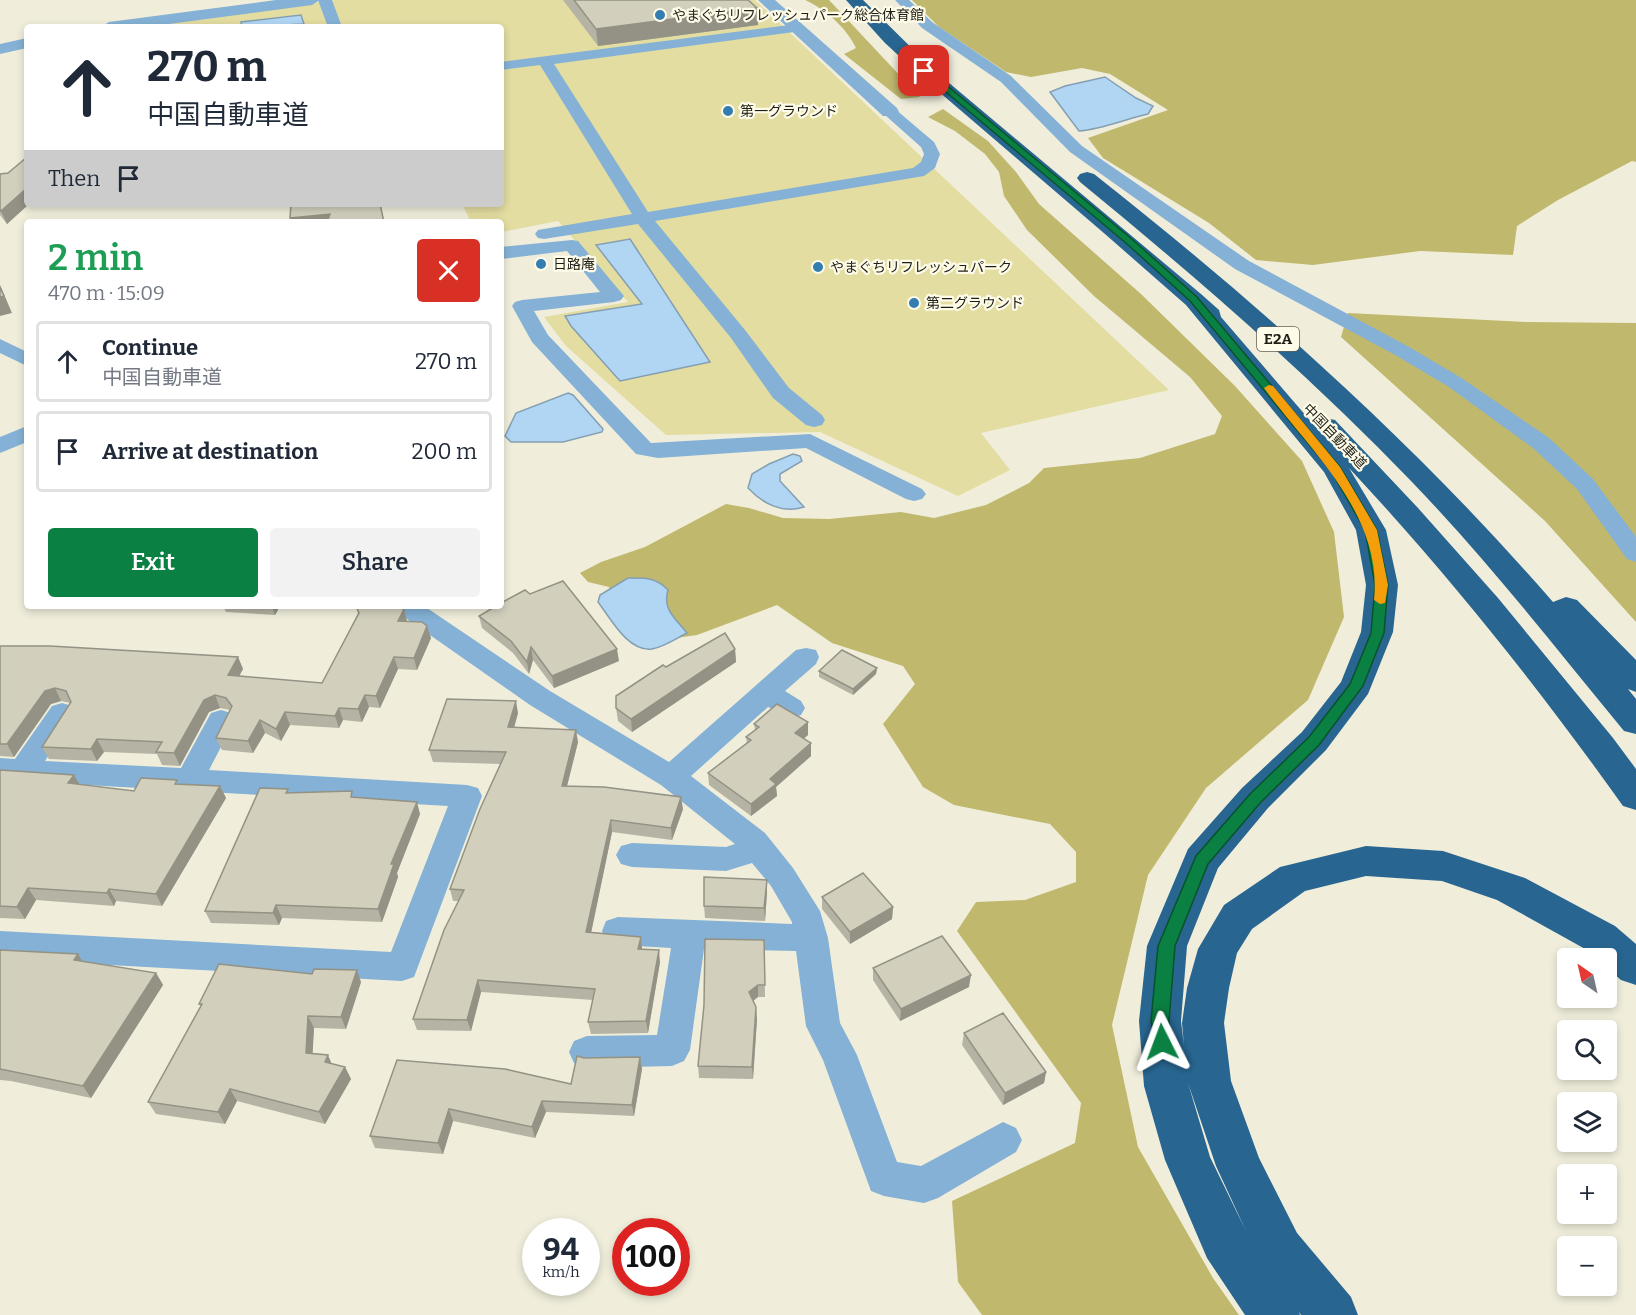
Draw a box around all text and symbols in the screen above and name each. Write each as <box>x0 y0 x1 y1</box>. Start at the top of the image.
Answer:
place label: やまぐちリフレッシュパーク総合体育館 <box>672 7 924 24</box>
marker: やまぐちリフレッシュパーク総合体育館 <box>653 8 667 22</box>
text: 270 m <box>147 42 267 92</box>
pin <box>898 45 949 96</box>
icon: ahead <box>48 48 126 126</box>
icon: arrive <box>907 54 940 87</box>
text: 中国自動車道 <box>147 99 309 131</box>
place label: 第一グラウンド <box>740 103 838 120</box>
marker: 第一グラウンド <box>721 104 735 118</box>
icon: arrive <box>112 162 145 195</box>
text: Then <box>48 165 100 192</box>
text: 2 min <box>48 236 143 280</box>
button: close <box>417 239 480 302</box>
place label: 日路庵 <box>553 256 595 273</box>
marker: 日路庵 <box>534 257 548 271</box>
place label: やまぐちリフレッシュパーク <box>830 259 1012 276</box>
marker: やまぐちリフレッシュパーク <box>811 260 825 274</box>
text: 470 m · 15:09 <box>48 281 165 305</box>
place label: 第二グラウンド <box>926 295 1024 312</box>
marker: 第二グラウンド <box>907 296 921 310</box>
road number: E2A <box>1257 327 1299 351</box>
text: Continue <box>102 334 198 361</box>
icon: ahead <box>51 345 84 378</box>
text: 270 m <box>415 348 477 375</box>
text: 中国自動車道 <box>102 365 222 389</box>
street label: 中国自動車道 <box>1299 400 1370 472</box>
icon: arrive <box>51 435 84 468</box>
text: Arrive at destination <box>102 438 318 465</box>
text: 200 m <box>411 438 477 465</box>
button: Exit <box>48 528 258 597</box>
button: Share <box>270 528 480 597</box>
north arrow <box>1557 948 1617 1008</box>
map controls <box>1557 948 1617 1296</box>
position arrow <box>1130 1010 1194 1074</box>
button: search <box>1557 1020 1617 1080</box>
button: layers <box>1557 1092 1617 1152</box>
button: + <box>1557 1164 1617 1224</box>
speed limit sign: 100 <box>612 1218 690 1296</box>
text: 94 <box>543 1232 579 1268</box>
button: − <box>1557 1236 1617 1296</box>
text: km/h <box>542 1263 580 1281</box>

